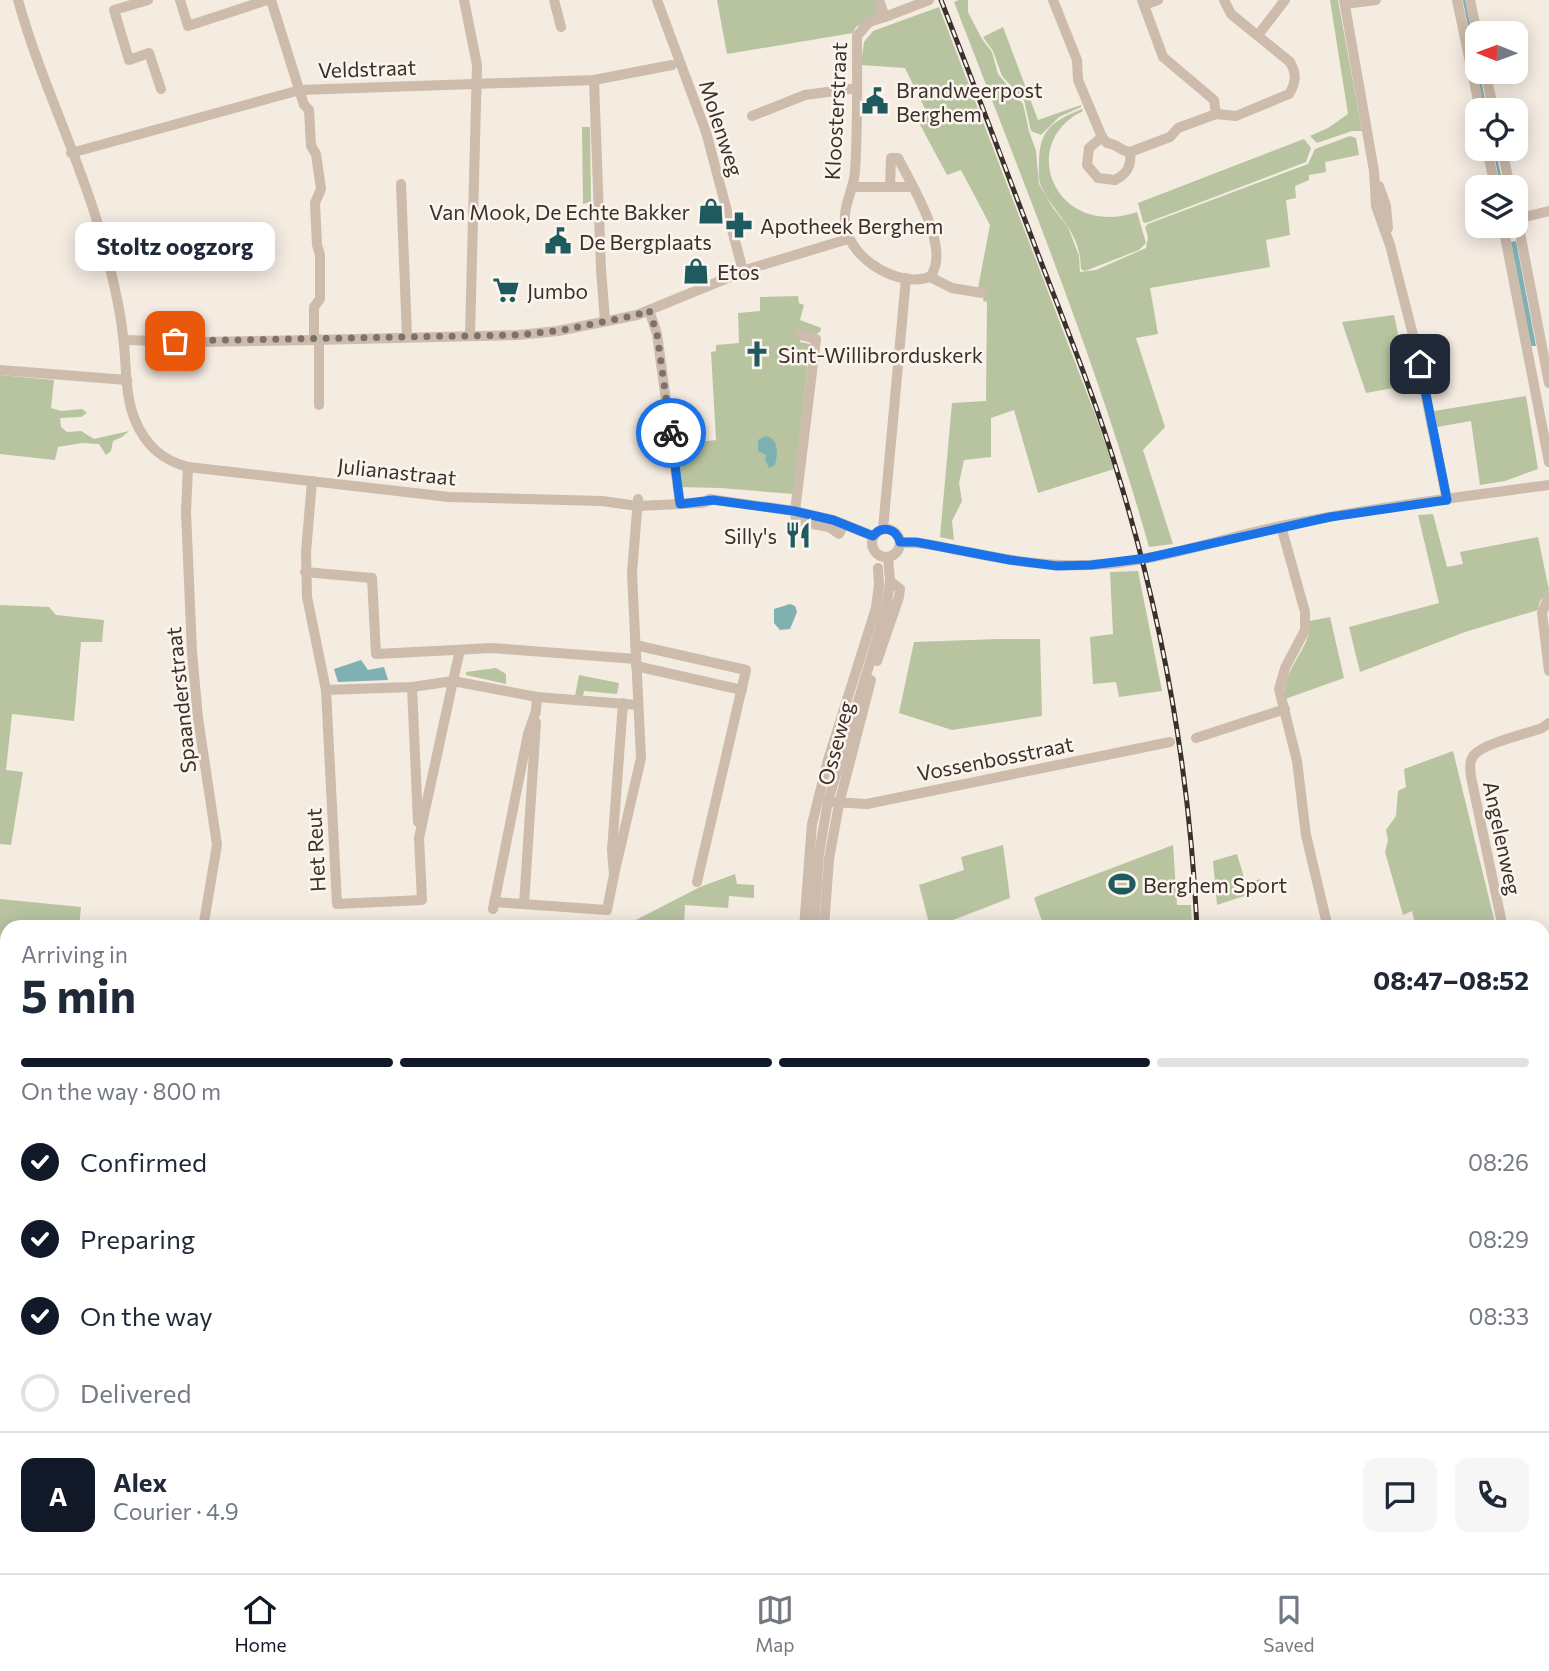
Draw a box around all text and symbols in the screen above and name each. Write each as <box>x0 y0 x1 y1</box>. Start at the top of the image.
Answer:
north arrow <box>1465 21 1528 84</box>
map controls <box>1465 21 1528 238</box>
street label: Kloosterstraat <box>819 41 851 181</box>
street label: Veldstraat <box>317 54 417 82</box>
street label: Molenweg <box>695 77 749 179</box>
place label: Brandweerpost Berghem <box>896 77 1043 126</box>
public building icon: Brandweerpost Berghem <box>860 86 890 116</box>
button: locate <box>1465 98 1528 161</box>
button: layers <box>1465 175 1528 238</box>
shop icon: Van Mook, De Echte Bakker <box>696 196 726 226</box>
place label: Van Mook, De Echte Bakker <box>429 199 690 224</box>
pharmacy icon: Apotheek Berghem <box>724 210 754 240</box>
place label: Apotheek Berghem <box>760 213 943 238</box>
callout: Stoltz oogzorg <box>75 222 275 271</box>
public building icon: De Bergplaats <box>543 226 573 256</box>
place label: De Bergplaats <box>579 229 712 254</box>
text: Stoltz oogzorg <box>97 232 253 260</box>
shop icon: Etos <box>681 256 711 286</box>
place label: Etos <box>717 259 760 284</box>
supermarket icon: Jumbo <box>491 275 521 305</box>
place label: Jumbo <box>527 278 588 303</box>
pin <box>145 311 205 371</box>
icon: bag <box>156 322 194 360</box>
pin <box>1390 334 1450 394</box>
church icon: Sint-Willibrorduskerk <box>742 339 772 369</box>
place label: Sint-Willibrorduskerk <box>778 342 983 367</box>
icon: home <box>1401 345 1439 383</box>
courier <box>636 398 706 468</box>
icon: bike <box>652 414 690 452</box>
street label: Julianastraat <box>336 452 458 490</box>
restaurant icon: Silly's <box>783 520 813 550</box>
place label: Silly's <box>724 523 777 548</box>
street label: Spaanderstraat <box>160 626 200 774</box>
street label: Osseweg <box>812 698 858 788</box>
street label: Vossenbosstraat <box>915 731 1075 785</box>
street label: Angelenweg <box>1479 779 1527 897</box>
street label: Het Reut <box>300 807 330 893</box>
sports icon: Berghem Sport <box>1107 869 1137 899</box>
place label: Berghem Sport <box>1143 872 1287 897</box>
text: Arriving in <box>21 940 128 968</box>
text: 08:47–08:52 <box>1373 964 1529 995</box>
text: 5 min <box>21 966 136 1022</box>
text: On the way · 800 m <box>21 1077 221 1105</box>
icon: check <box>21 1143 59 1181</box>
text: Confirmed <box>80 1146 207 1177</box>
text: 08:26 <box>1468 1148 1529 1176</box>
icon: check <box>21 1220 59 1258</box>
text: Preparing <box>80 1223 195 1254</box>
text: 08:29 <box>1468 1225 1529 1253</box>
icon: check <box>21 1297 59 1335</box>
text: On the way <box>80 1300 213 1331</box>
text: 08:33 <box>1468 1302 1529 1330</box>
text: Delivered <box>80 1377 191 1408</box>
button: chat <box>1363 1458 1437 1532</box>
button: phone <box>1455 1458 1529 1532</box>
text: Alex <box>113 1466 167 1497</box>
text: A <box>49 1480 67 1511</box>
text: Courier · 4.9 <box>113 1497 239 1525</box>
tab: Home <box>234 1591 287 1656</box>
tab: Map <box>755 1591 795 1656</box>
tab: Saved <box>1263 1591 1315 1656</box>

